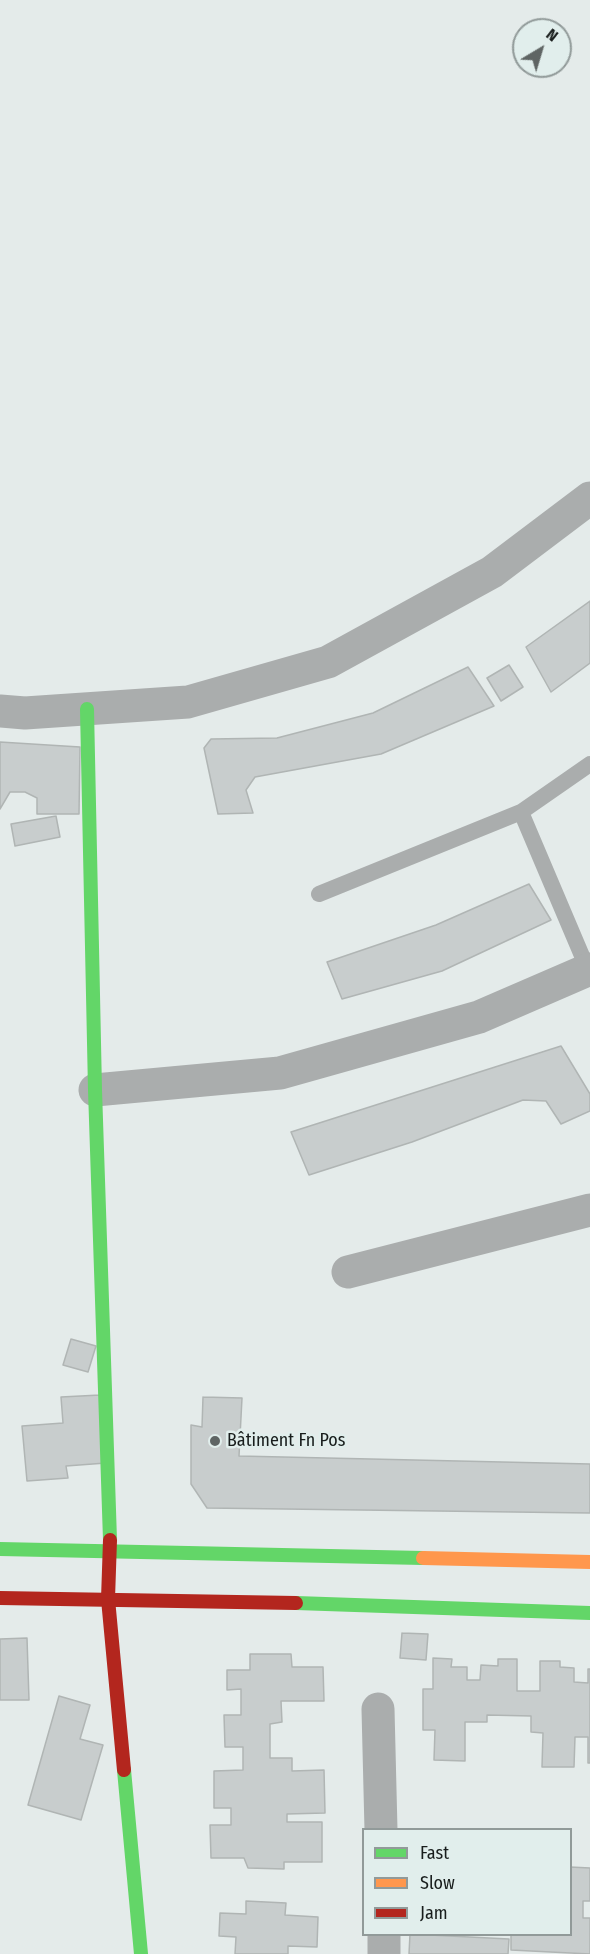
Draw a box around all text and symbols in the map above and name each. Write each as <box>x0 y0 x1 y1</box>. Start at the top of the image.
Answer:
north arrow <box>512 18 572 78</box>
text: N <box>543 25 562 45</box>
place label: Bâtiment Fn Pos <box>227 1430 345 1452</box>
marker: Bâtiment Fn Pos <box>208 1434 222 1448</box>
legend <box>362 1828 572 1936</box>
text: Fast <box>420 1842 449 1864</box>
text: Slow <box>420 1872 455 1894</box>
text: Jam <box>420 1902 448 1924</box>

